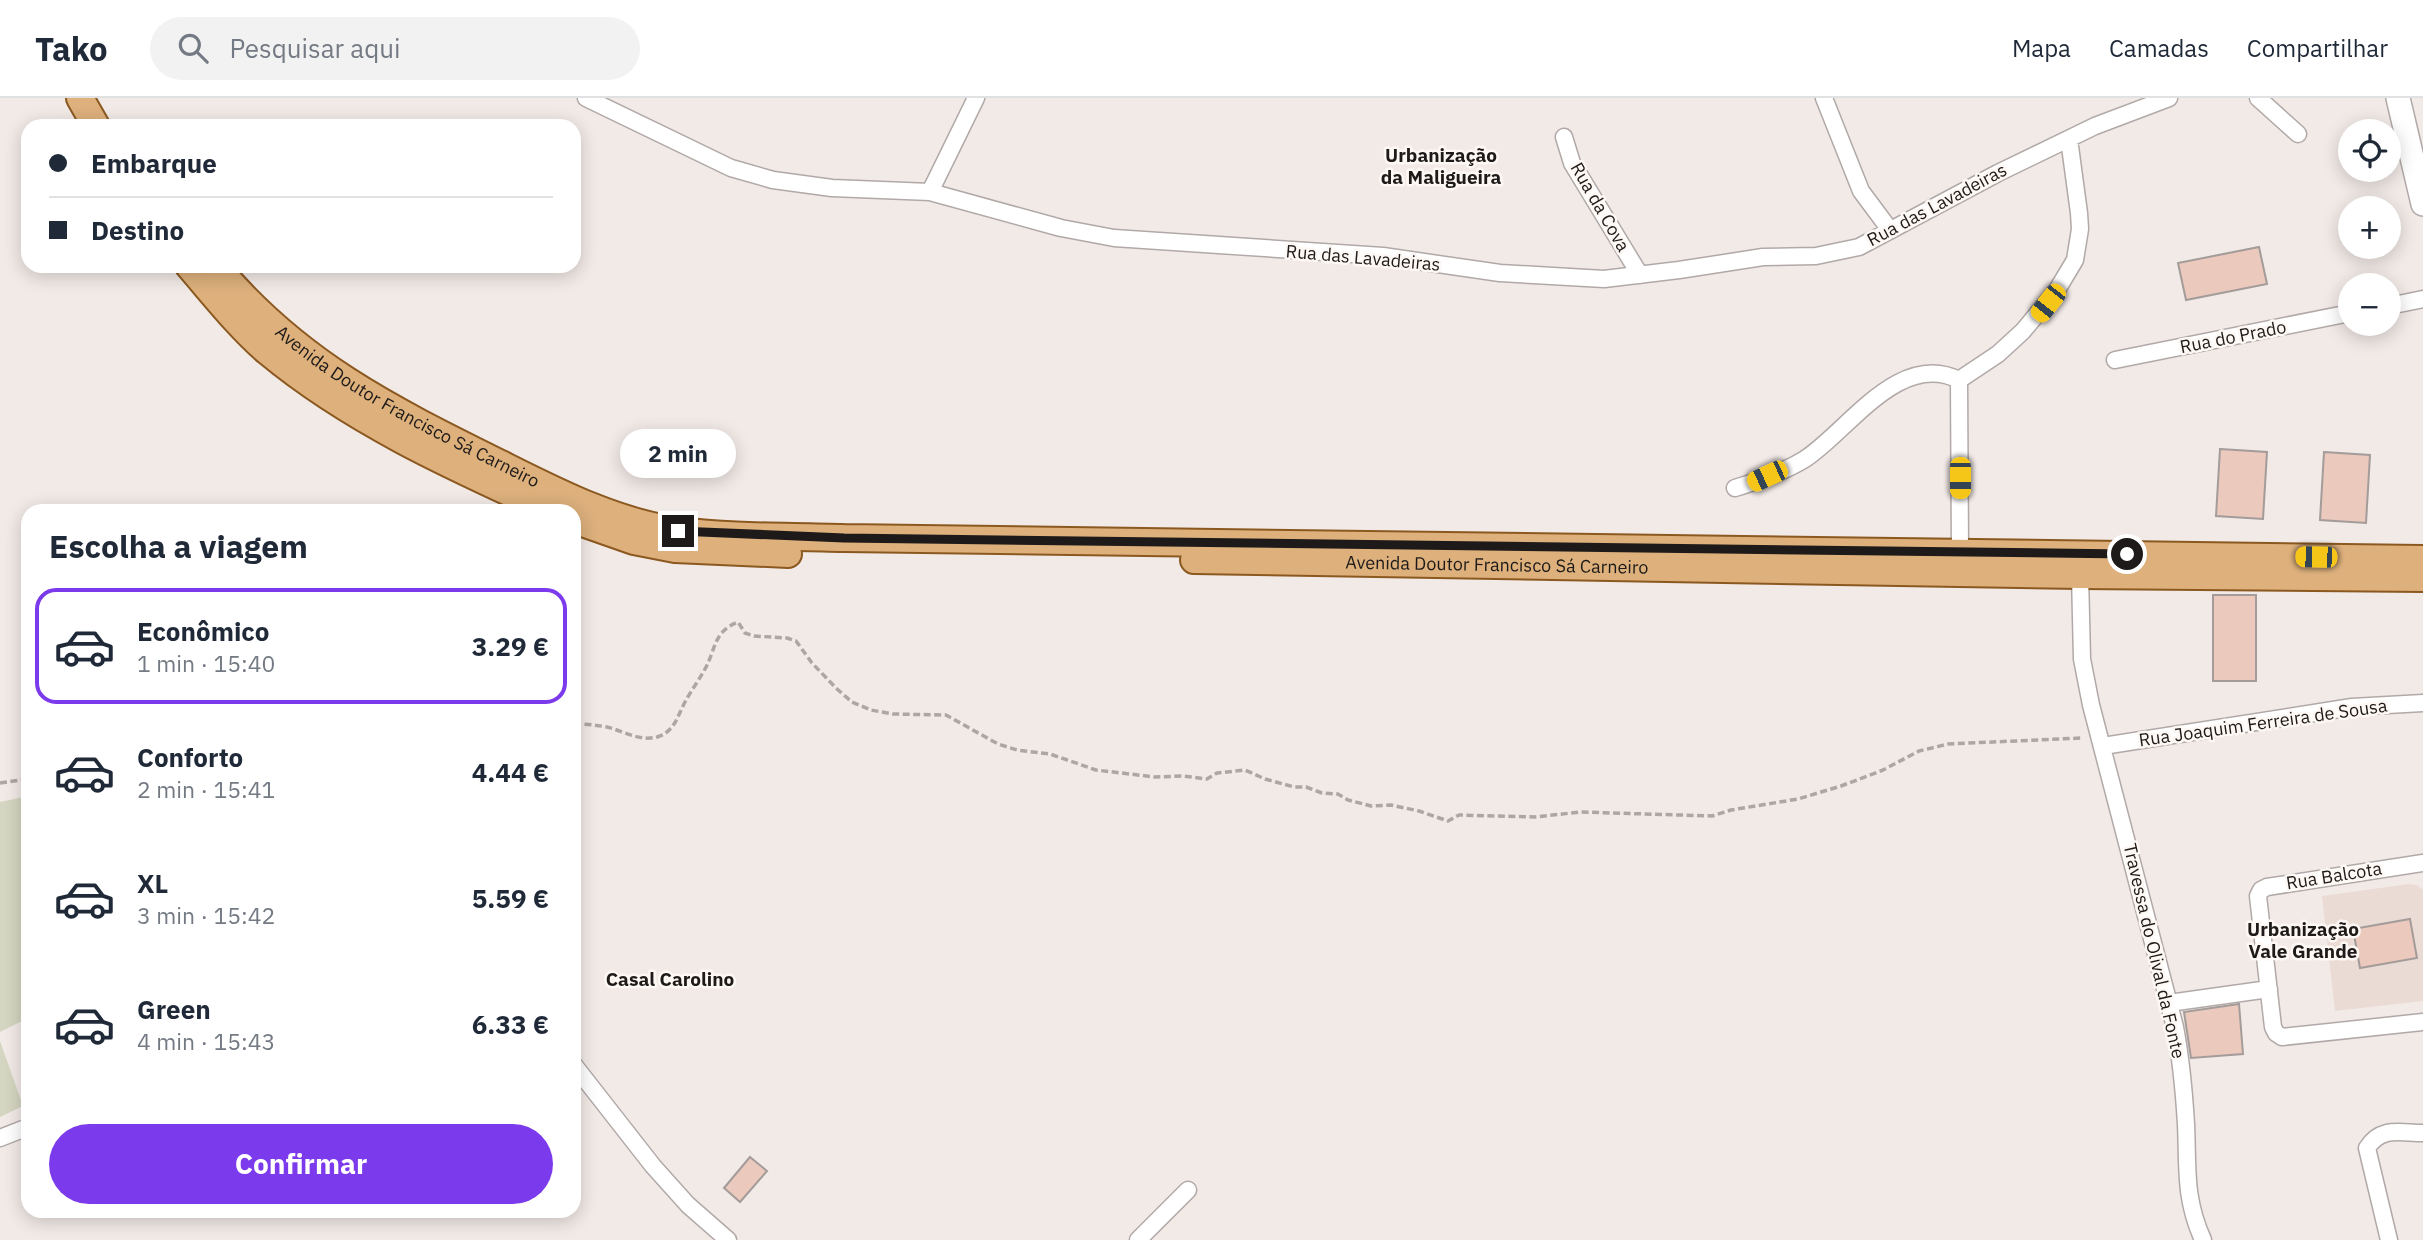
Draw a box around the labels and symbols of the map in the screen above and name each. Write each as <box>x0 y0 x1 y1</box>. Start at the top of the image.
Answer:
district label: Urbanização da Maligueira <box>1381 143 1501 189</box>
street label: Rua da Cova <box>1566 158 1635 256</box>
street label: Rua das Lavadeiras <box>1863 158 2011 251</box>
street label: Rua das Lavadeiras <box>1285 239 1441 276</box>
car <box>2027 280 2070 326</box>
street label: Rua do Prado <box>2178 315 2288 358</box>
street label: Avenida Doutor Francisco Sá Carneiro <box>271 320 543 492</box>
callout: 2 min <box>620 430 736 478</box>
car <box>1950 457 1971 499</box>
car <box>1744 458 1791 494</box>
route end <box>662 515 694 547</box>
route start <box>2111 538 2143 570</box>
car <box>2295 546 2338 568</box>
street label: Avenida Doutor Francisco Sá Carneiro <box>1345 551 1649 579</box>
street label: Rua Joaquim Ferreira de Sousa <box>2137 694 2389 751</box>
street label: Travessa do Olival da Fonte <box>2119 841 2190 1061</box>
street label: Rua Balcota <box>2284 857 2384 894</box>
district label: Urbanização Vale Grande <box>2247 917 2359 963</box>
district label: Casal Carolino <box>606 967 735 991</box>

